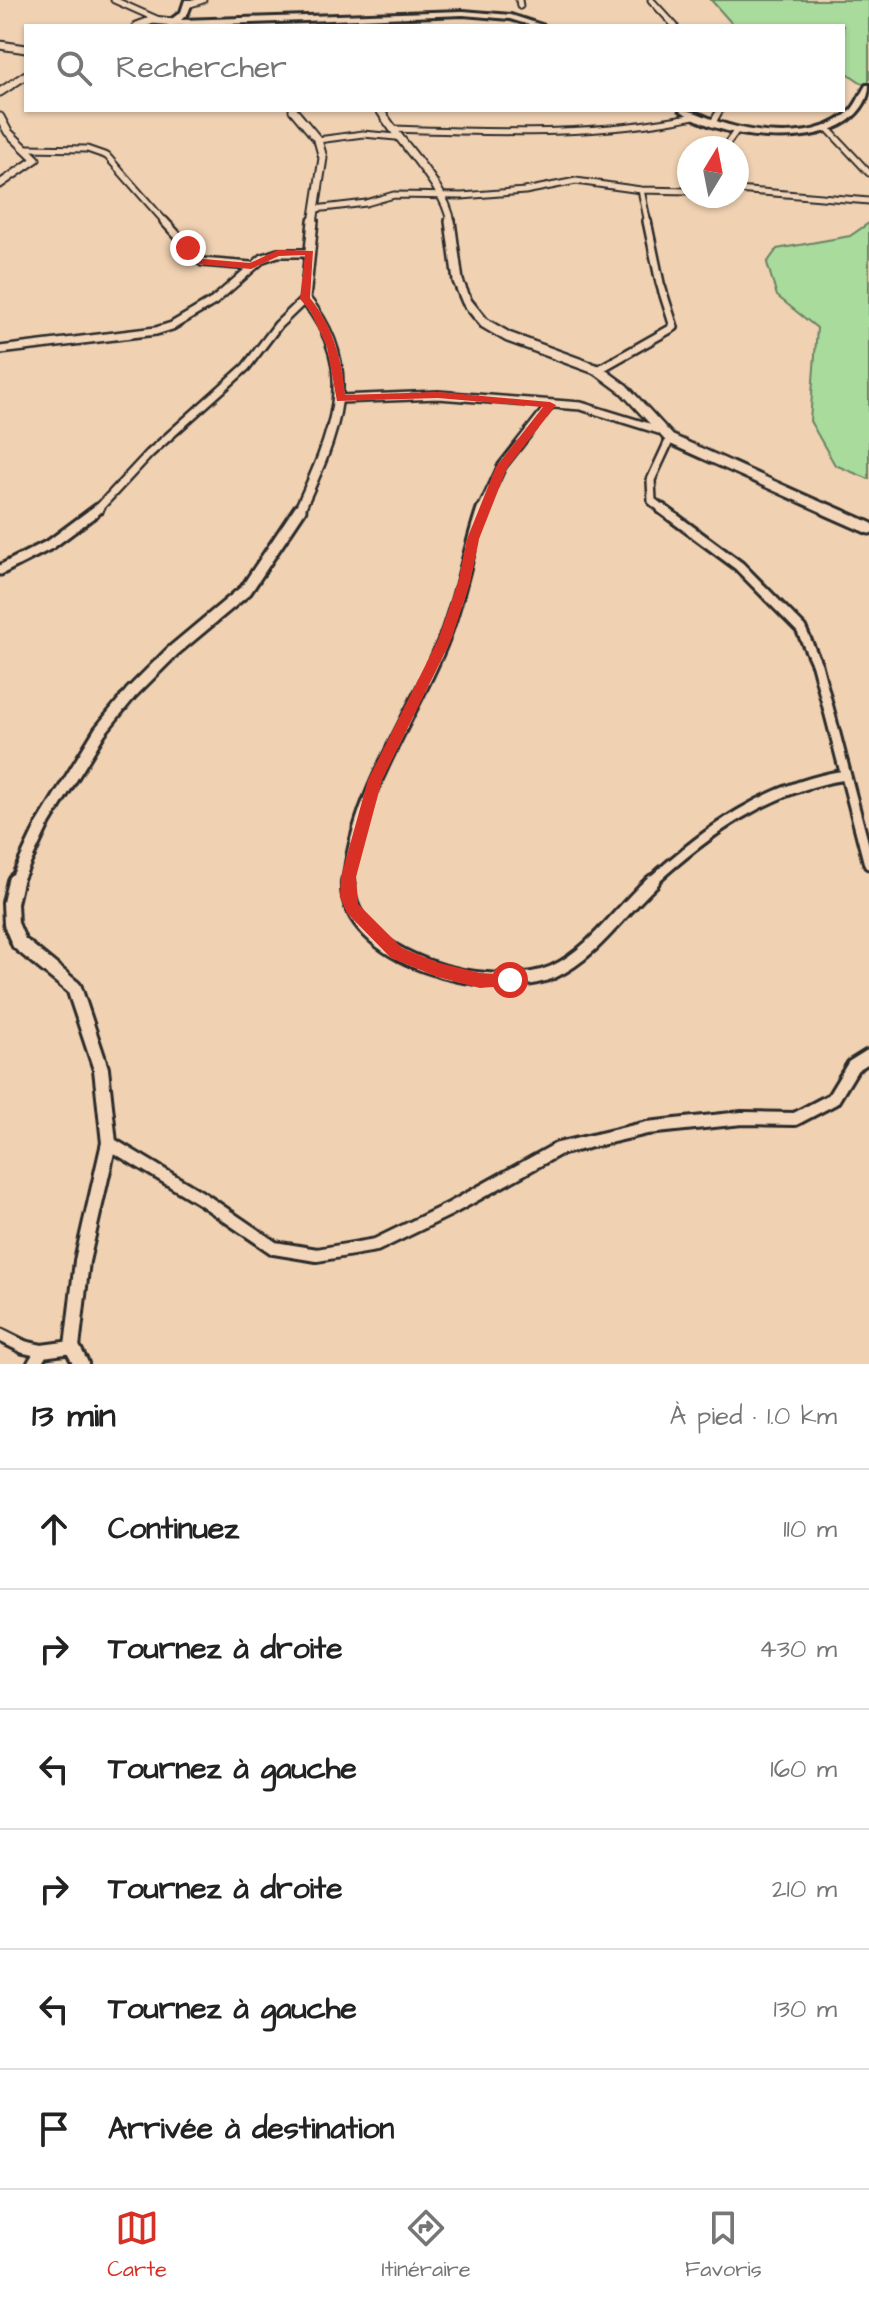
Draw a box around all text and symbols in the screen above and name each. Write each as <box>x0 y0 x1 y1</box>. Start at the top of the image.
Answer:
search box <box>24 24 845 112</box>
icon: search <box>52 46 96 90</box>
text: Rechercher <box>116 47 287 89</box>
north arrow <box>677 136 749 208</box>
route end <box>170 230 206 266</box>
route start <box>492 962 528 998</box>
text: 13 min <box>32 1392 116 1440</box>
text: À pied · 1.0 km <box>670 1398 837 1434</box>
icon: ahead <box>32 1507 76 1551</box>
text: Continuez <box>108 1508 239 1550</box>
text: 110 m <box>783 1511 837 1547</box>
icon: right <box>32 1627 76 1671</box>
text: Tournez à droite <box>108 1628 342 1670</box>
text: 430 m <box>759 1631 837 1667</box>
icon: left <box>32 1747 76 1791</box>
text: Tournez à gauche <box>108 1748 357 1790</box>
text: 160 m <box>770 1751 837 1787</box>
icon: right <box>32 1867 76 1911</box>
text: Tournez à droite <box>108 1868 342 1910</box>
text: 210 m <box>772 1871 837 1907</box>
icon: left <box>32 1987 76 2031</box>
text: Tournez à gauche <box>108 1988 357 2030</box>
text: 130 m <box>773 1991 837 2027</box>
icon: arrive <box>32 2107 76 2151</box>
text: Arrivée à destination <box>108 2108 394 2150</box>
tab: Carte <box>107 2206 167 2285</box>
tab: Itinéraire <box>381 2206 471 2285</box>
tab: Favoris <box>685 2206 762 2285</box>

